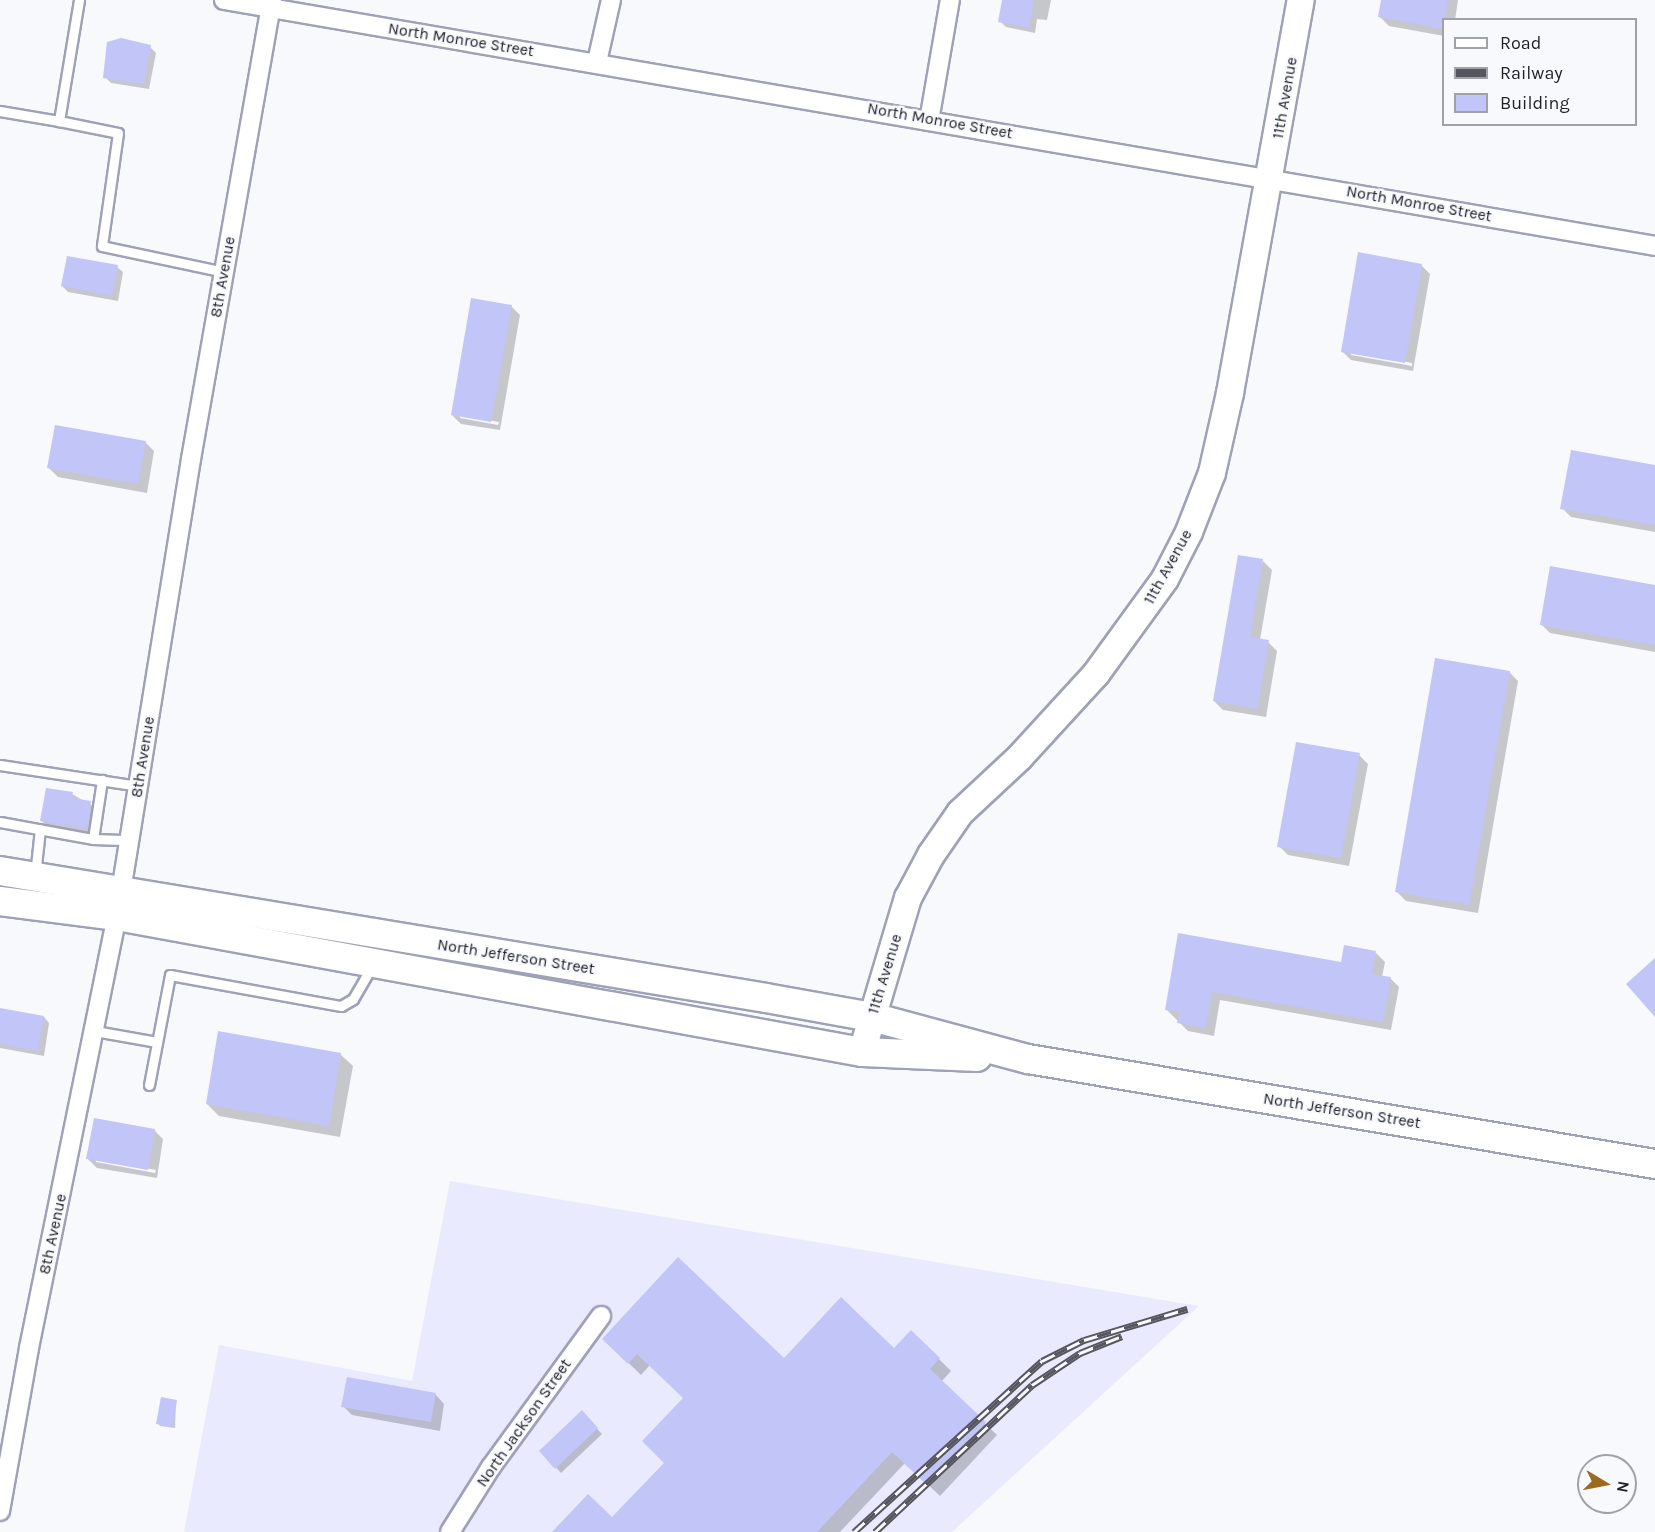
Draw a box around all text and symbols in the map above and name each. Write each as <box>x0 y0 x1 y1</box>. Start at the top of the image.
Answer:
legend <box>1442 18 1637 126</box>
street label: North Monroe Street <box>387 19 535 61</box>
text: Road <box>1500 32 1541 54</box>
street label: 11th Avenue <box>1268 56 1302 140</box>
text: Railway <box>1500 62 1563 84</box>
text: Building <box>1500 92 1570 114</box>
street label: North Monroe Street <box>866 99 1014 143</box>
street label: North Monroe Street <box>1345 182 1493 226</box>
street label: 8th Avenue <box>206 235 240 319</box>
street label: 11th Avenue <box>1140 526 1196 608</box>
street label: 8th Avenue <box>127 715 159 799</box>
street label: 11th Avenue <box>864 932 906 1016</box>
street label: North Jefferson Street <box>436 935 596 979</box>
street label: North Jefferson Street <box>1262 1089 1422 1133</box>
street label: 8th Avenue <box>35 1192 71 1276</box>
street label: North Jackson Street <box>473 1355 575 1491</box>
north arrow <box>1577 1454 1637 1514</box>
text: N <box>1613 1480 1634 1494</box>

